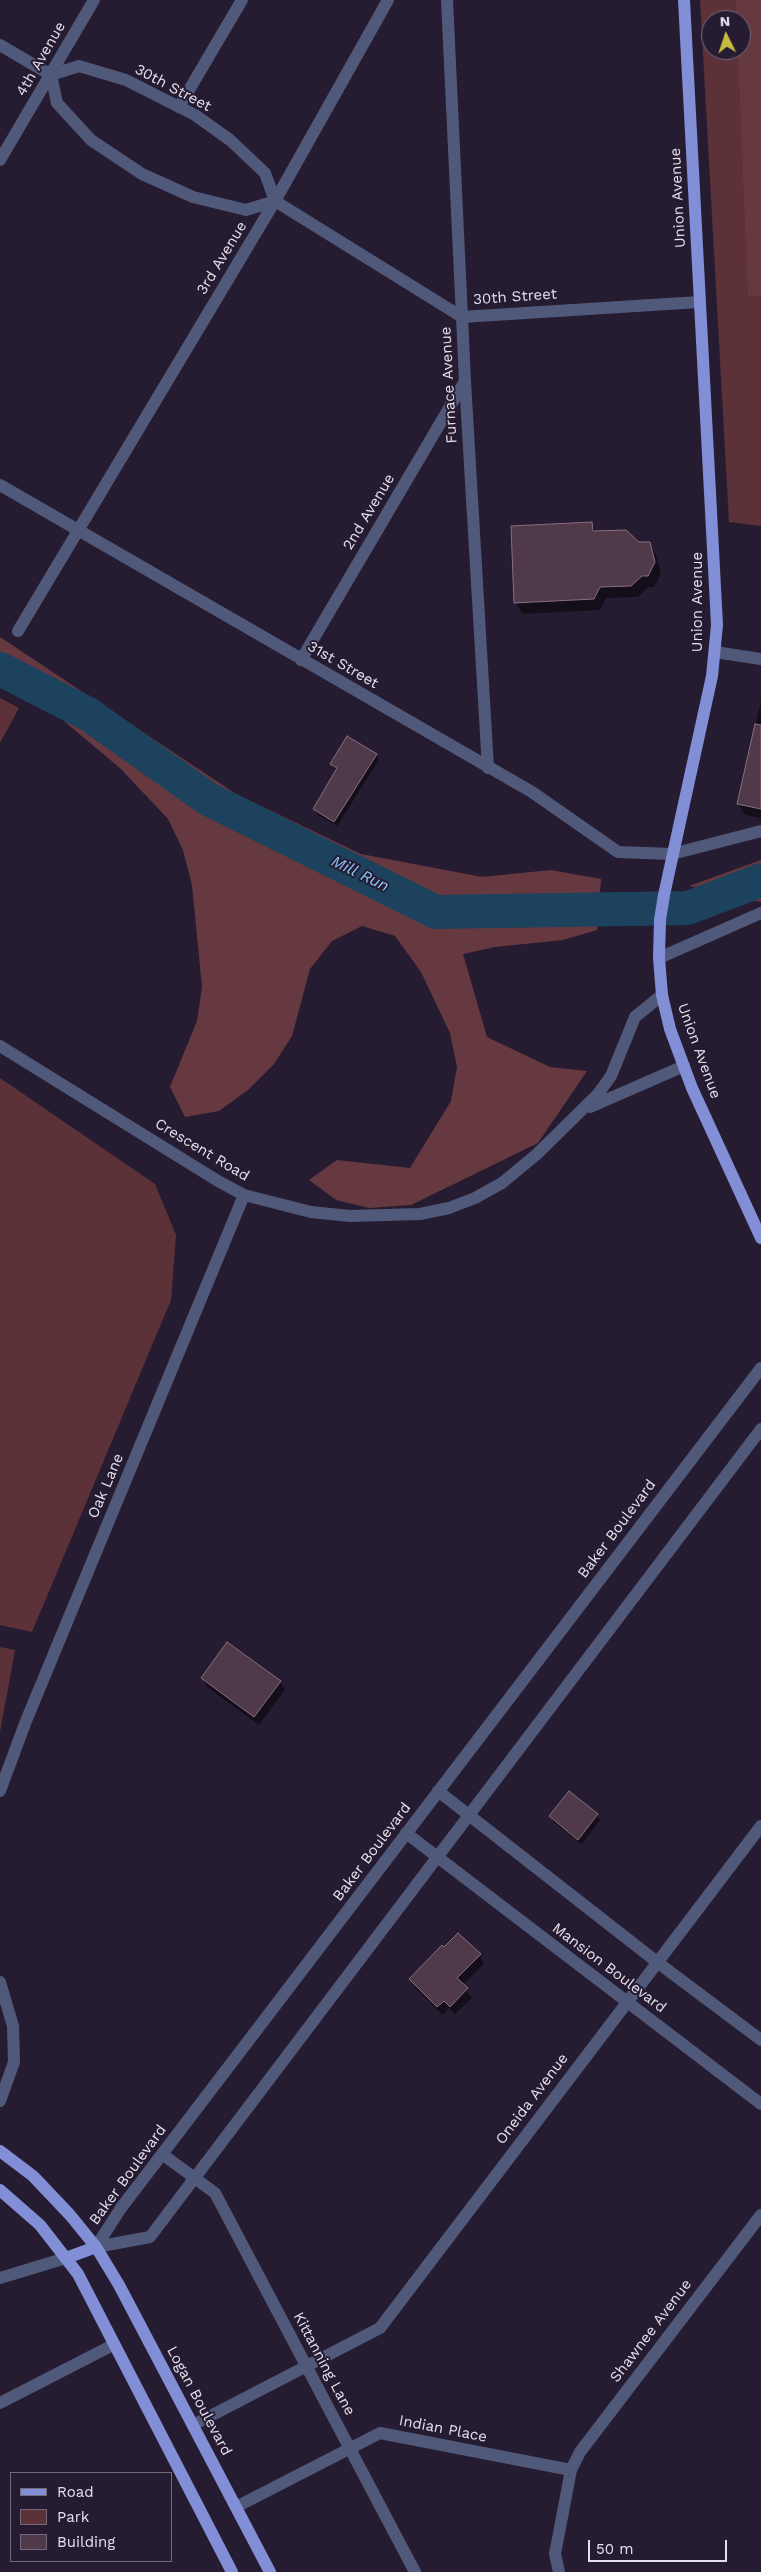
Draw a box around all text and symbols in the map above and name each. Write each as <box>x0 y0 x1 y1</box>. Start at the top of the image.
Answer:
north arrow <box>701 10 751 60</box>
text: N <box>719 13 731 29</box>
street label: 4th Avenue <box>12 19 70 99</box>
street label: 30th Street <box>132 60 214 116</box>
street label: Union Avenue <box>666 147 690 249</box>
street label: 3rd Avenue <box>193 218 251 298</box>
street label: 30th Street <box>473 285 557 309</box>
street label: Furnace Avenue <box>437 326 461 444</box>
street label: 2nd Avenue <box>339 471 399 553</box>
street label: Union Avenue <box>689 552 707 652</box>
street label: 31st Street <box>304 637 382 693</box>
water label: Mill Run <box>328 852 392 896</box>
street label: Union Avenue <box>673 1001 725 1101</box>
street label: Crescent Road <box>152 1115 252 1185</box>
street label: Oak Lane <box>84 1451 128 1521</box>
street label: Baker Boulevard <box>574 1476 660 1582</box>
street label: Baker Boulevard <box>329 1799 415 1905</box>
street label: Mansion Boulevard <box>548 1919 670 2017</box>
street label: Oneida Avenue <box>492 2050 572 2148</box>
street label: Baker Boulevard <box>86 2122 170 2228</box>
street label: Shawnee Avenue <box>606 2276 696 2386</box>
street label: Kittanning Lane <box>289 2309 359 2419</box>
street label: Logan Boulevard <box>163 2343 235 2459</box>
street label: Indian Place <box>397 2412 489 2446</box>
legend <box>10 2472 172 2562</box>
text: Road <box>57 2483 94 2501</box>
text: Park <box>57 2508 89 2526</box>
scale bar <box>591 2530 730 2562</box>
text: Building <box>57 2533 115 2551</box>
text: 50 m <box>596 2540 633 2558</box>

